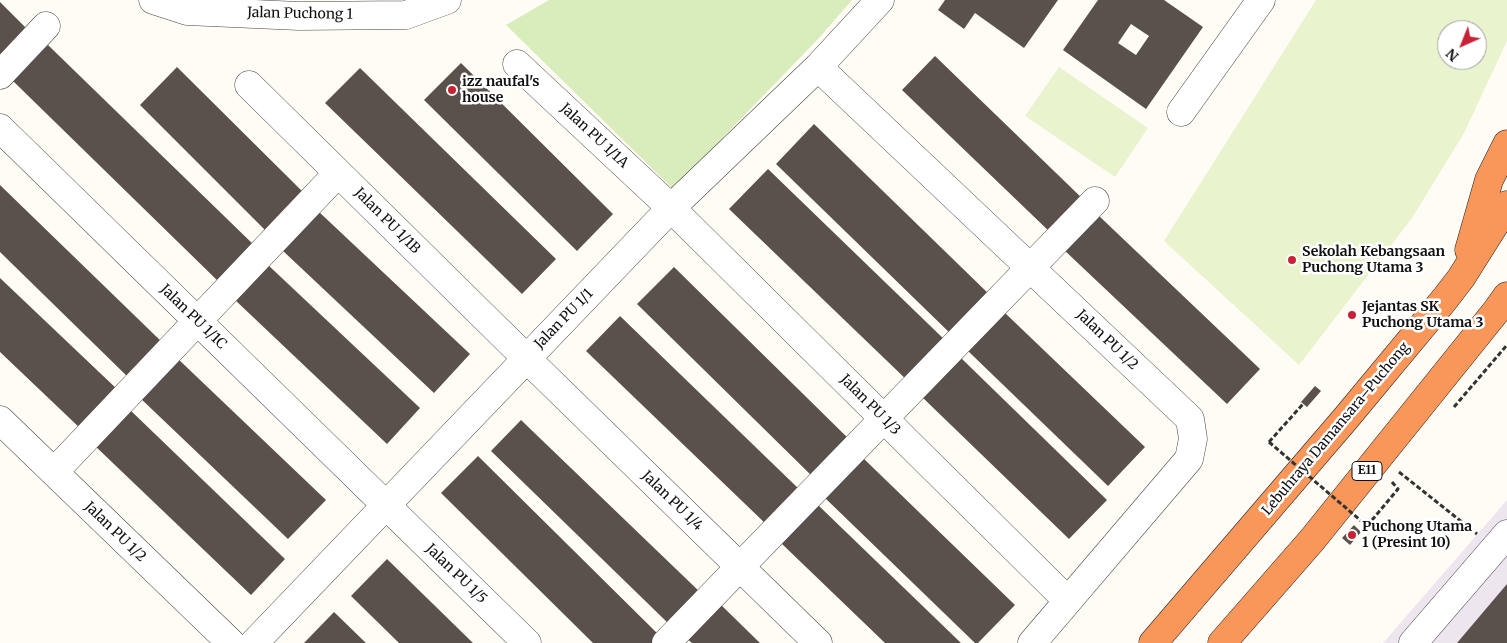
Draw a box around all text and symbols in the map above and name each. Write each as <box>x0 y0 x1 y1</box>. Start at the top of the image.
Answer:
street label: Jalan Puchong 1 <box>247 5 353 23</box>
north arrow <box>1437 20 1487 70</box>
text: N <box>1442 45 1463 65</box>
place label: izz naufal's house <box>462 74 540 106</box>
marker: izz naufal's house <box>446 84 458 96</box>
street label: Jalan PU 1/1A <box>556 100 632 172</box>
street label: Jalan PU 1/1B <box>351 185 423 257</box>
place label: Sekolah Kebangsaan Puchong Utama 3 <box>1302 244 1445 276</box>
marker: Sekolah Kebangsaan Puchong Utama 3 <box>1286 254 1298 266</box>
street label: Jalan PU 1/1C <box>156 281 230 353</box>
street label: Jalan PU 1/1 <box>531 286 597 352</box>
place label: Jejantas SK Puchong Utama 3 <box>1362 299 1483 332</box>
street label: Jalan PU 1/2 <box>1073 307 1141 373</box>
marker: Jejantas SK Puchong Utama 3 <box>1346 309 1358 321</box>
street label: Lebuhraya Damansara–Puchong <box>1259 339 1413 519</box>
street label: Jalan PU 1/3 <box>836 371 904 439</box>
road number: E11 <box>1352 462 1382 481</box>
street label: Jalan PU 1/4 <box>638 468 706 534</box>
street label: Jalan PU 1/2 <box>81 499 149 565</box>
place label: Puchong Utama 1 (Presint 10) <box>1362 519 1472 552</box>
marker: Puchong Utama 1 (Presint 10) <box>1346 529 1358 541</box>
street label: Jalan PU 1/5 <box>422 541 490 607</box>

